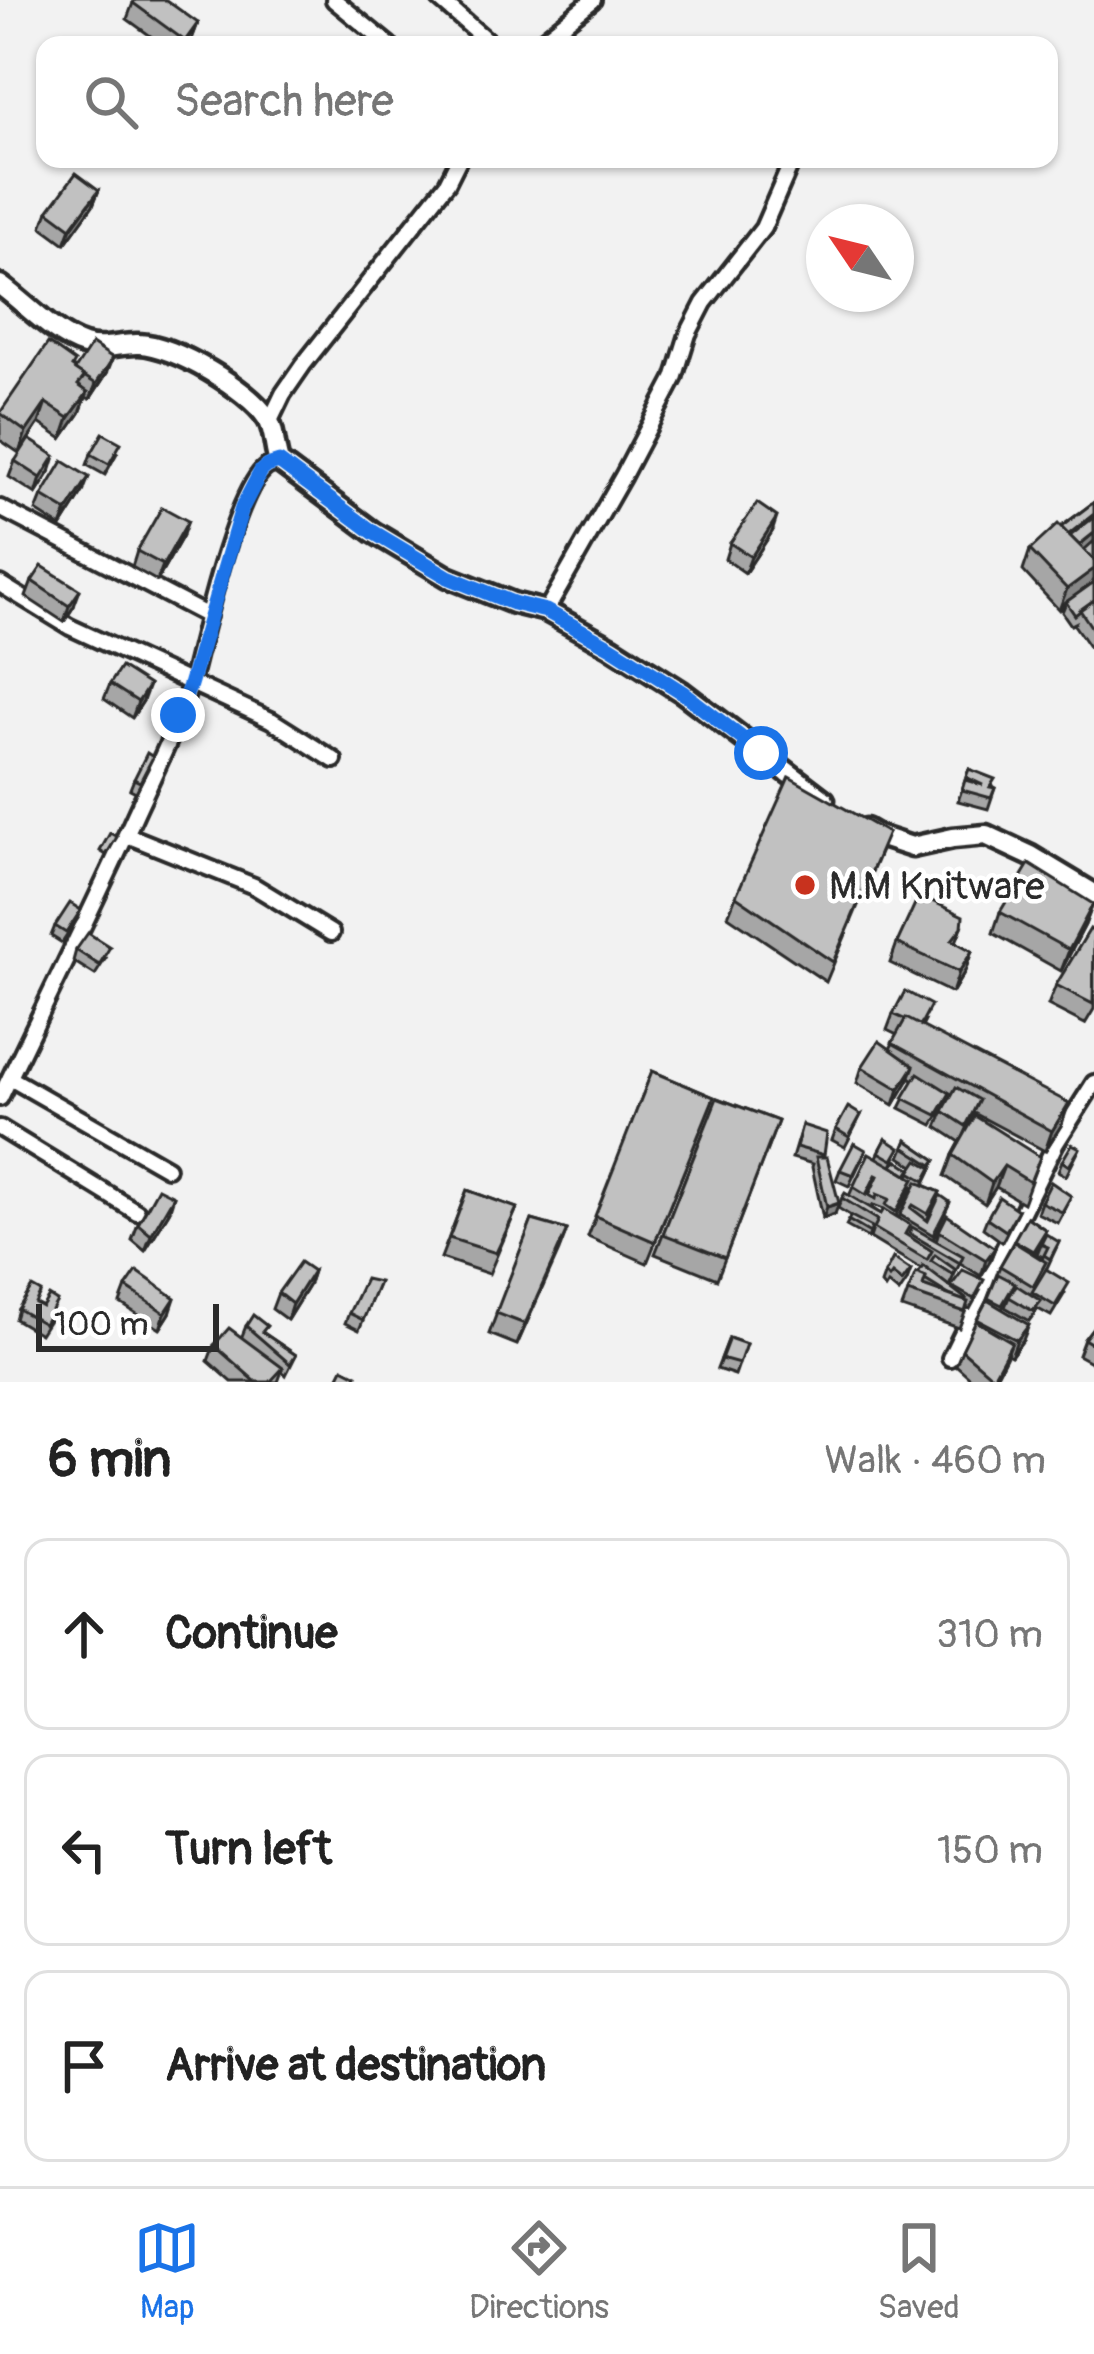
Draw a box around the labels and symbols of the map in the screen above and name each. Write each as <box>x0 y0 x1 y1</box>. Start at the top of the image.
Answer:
north arrow <box>806 204 914 312</box>
route end <box>151 688 205 742</box>
route start <box>734 726 788 780</box>
place label: M.M Knitware <box>829 862 1045 911</box>
marker: M.M Knitware <box>792 872 818 898</box>
scale bar <box>36 1298 219 1351</box>

